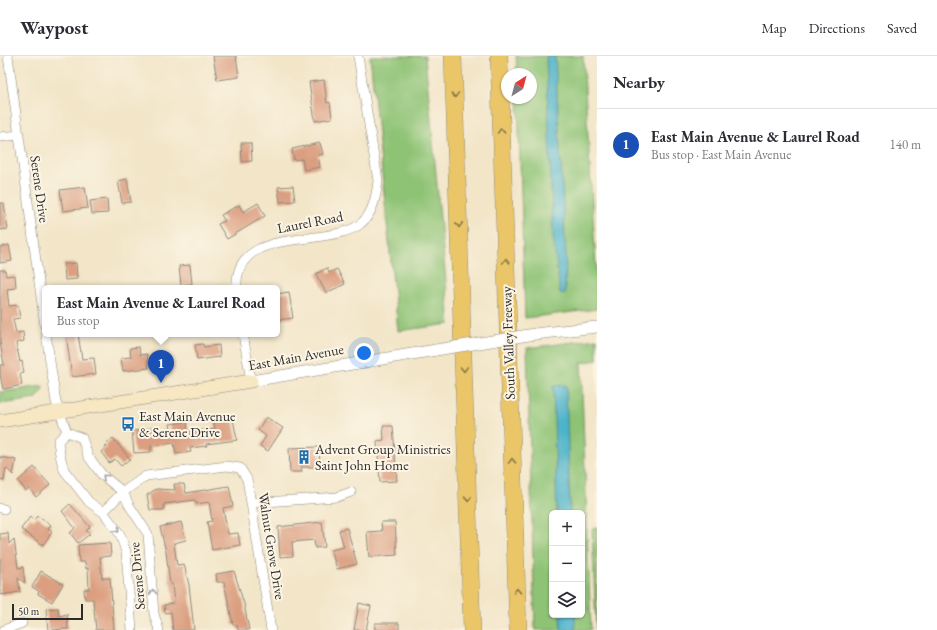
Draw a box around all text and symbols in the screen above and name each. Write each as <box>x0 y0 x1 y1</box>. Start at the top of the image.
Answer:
text: Waypost <box>20 15 88 40</box>
text: Map <box>761 19 787 37</box>
text: Directions <box>809 19 865 37</box>
text: Saved <box>887 19 917 37</box>
north arrow <box>501 68 537 104</box>
text: Nearby <box>613 71 665 93</box>
one-way arrow <box>451 92 459 98</box>
text: East Main Avenue & Laurel Road <box>651 127 860 146</box>
one-way arrow <box>497 128 506 134</box>
text: 1 <box>623 136 629 153</box>
text: 140 m <box>890 136 921 153</box>
text: Bus stop · East Main Avenue <box>651 146 791 163</box>
street label: Serene Drive <box>26 154 54 224</box>
street label: Laurel Road <box>276 207 345 237</box>
one-way arrow <box>455 222 463 228</box>
one-way arrow <box>502 258 510 264</box>
popup <box>42 285 280 337</box>
street label: South Valley Freeway <box>497 285 519 400</box>
text: East Main Avenue & Laurel Road <box>57 293 265 312</box>
text: Bus stop <box>57 312 99 329</box>
street label: East Main Avenue <box>247 340 346 374</box>
your location <box>354 343 374 363</box>
pin: 1 <box>148 350 174 383</box>
one-way arrow <box>459 366 468 372</box>
place label: East Main Avenue & Serene Drive <box>139 407 236 441</box>
bus stop icon: East Main Avenue & Serene Drive <box>120 416 136 432</box>
place label: Advent Group Ministries Saint John Home <box>314 440 451 474</box>
building icon: Advent Group Ministries Saint John Home <box>296 449 312 465</box>
one-way arrow <box>508 458 517 464</box>
one-way arrow <box>102 474 110 482</box>
street label: Walnut Grove Drive <box>255 491 289 601</box>
one-way arrow <box>464 496 472 502</box>
map controls <box>549 510 585 618</box>
button: + <box>549 510 585 546</box>
one-way arrow <box>112 526 119 533</box>
street label: Serene Drive <box>125 541 149 610</box>
button: − <box>549 546 585 582</box>
button: layers <box>549 582 585 618</box>
one-way arrow <box>512 588 521 594</box>
one-way arrow <box>148 589 157 595</box>
scale bar <box>12 602 83 621</box>
text: 50 m <box>18 604 39 618</box>

